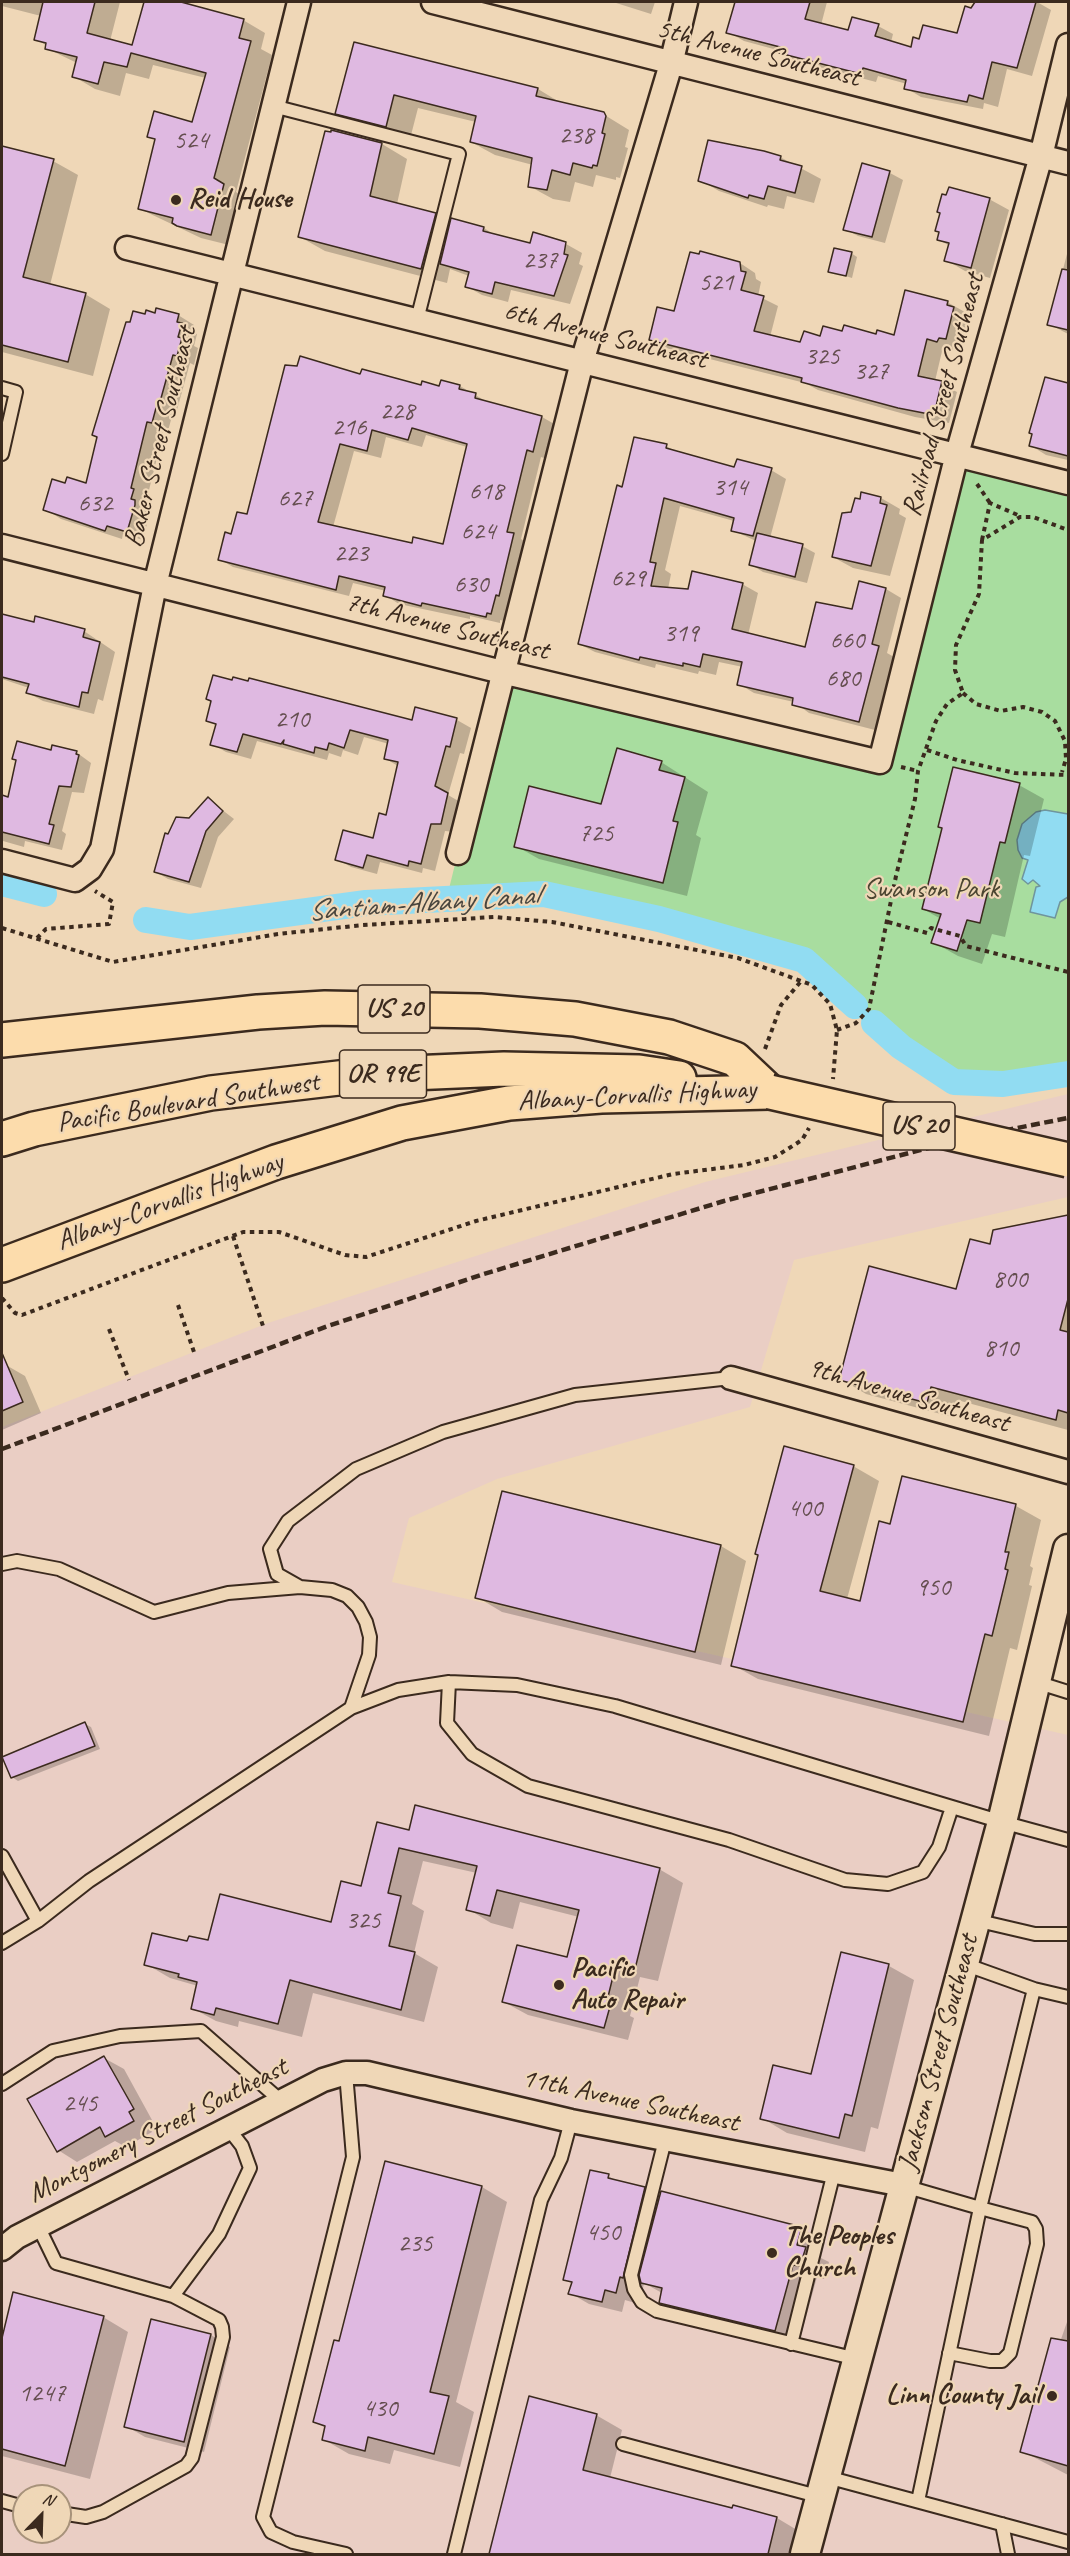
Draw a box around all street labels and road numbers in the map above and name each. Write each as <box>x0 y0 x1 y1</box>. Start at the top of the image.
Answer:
street label: 5th Avenue Southeast <box>653 13 863 95</box>
street label: Railroad Street Southeast <box>895 270 993 520</box>
street label: 6th Avenue Southeast <box>500 295 710 377</box>
street label: Baker Street Southeast <box>117 323 205 551</box>
street label: 7th Avenue Southeast <box>342 586 552 668</box>
road number: US 20 <box>358 985 430 1033</box>
road number: OR 99E <box>340 1050 427 1098</box>
street label: Pacific Boulevard Southwest <box>55 1066 321 1140</box>
street label: Albany-Corvallis Highway <box>517 1073 757 1119</box>
road number: US 20 <box>883 1102 955 1150</box>
street label: Albany-Corvallis Highway <box>52 1145 288 1259</box>
street label: 9th Avenue Southeast <box>803 1351 1013 1441</box>
street label: Jackson Street Southeast <box>891 1931 987 2175</box>
street label: Montgomery Street Southeast <box>23 2051 293 2211</box>
street label: 11th Avenue Southeast <box>519 2062 741 2140</box>

